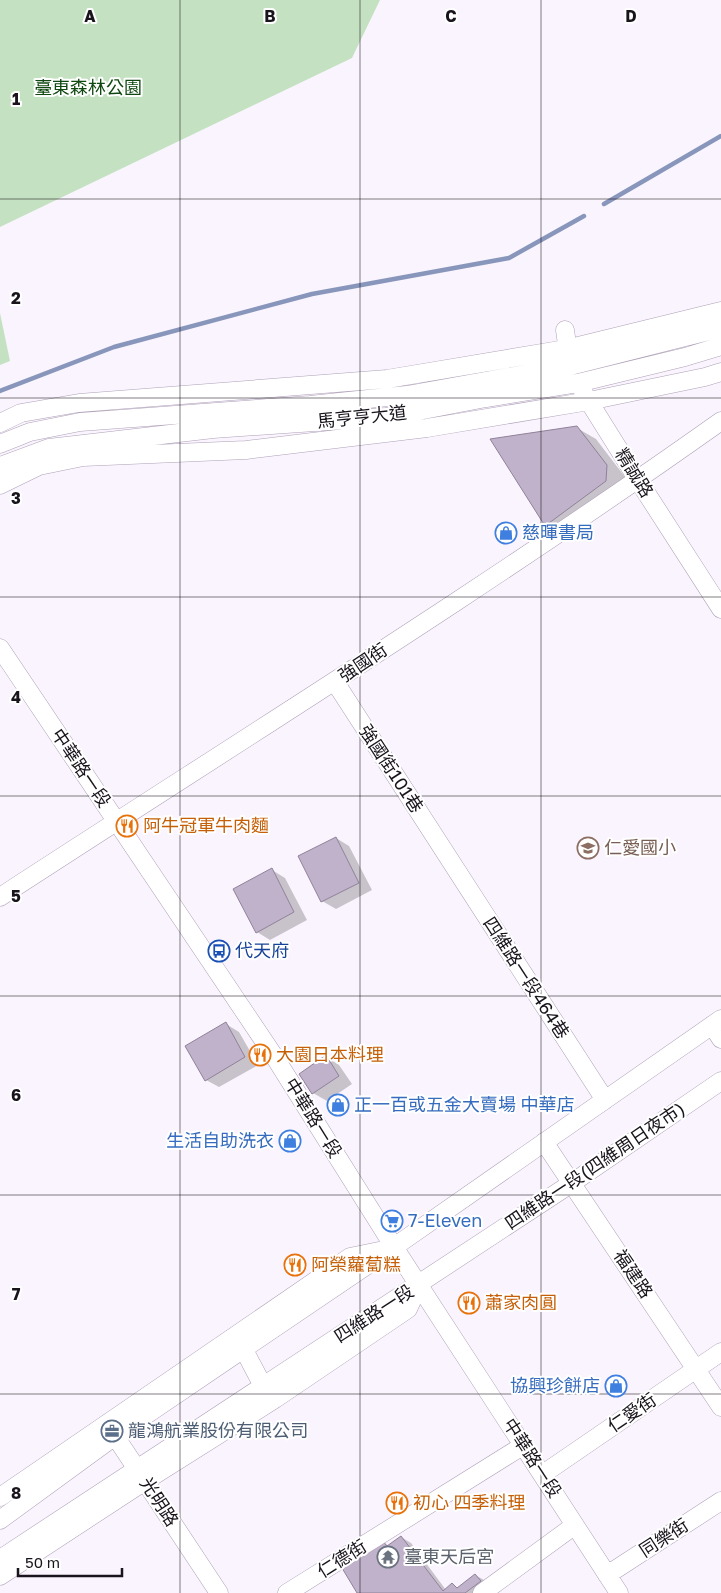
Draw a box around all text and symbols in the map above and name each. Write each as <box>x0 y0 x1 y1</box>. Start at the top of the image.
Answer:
text: A <box>84 6 96 26</box>
text: B <box>264 6 276 26</box>
text: C <box>445 6 457 26</box>
text: D <box>625 6 637 26</box>
park label: 臺東森林公園 <box>34 76 142 98</box>
text: 1 <box>12 89 20 109</box>
text: 2 <box>11 288 21 308</box>
street label: 馬亨亨大道 <box>316 400 408 432</box>
street label: 精誠路 <box>611 444 658 501</box>
text: 3 <box>11 488 21 508</box>
shop icon: 慈暉書局 <box>494 521 518 545</box>
place label: 慈暉書局 <box>522 521 594 543</box>
street label: 強國街 <box>334 638 391 686</box>
text: 4 <box>11 687 21 707</box>
street label: 強國街101巷 <box>355 720 428 817</box>
street label: 中華路一段 <box>48 724 116 811</box>
restaurant icon: 阿牛冠軍牛肉麵 <box>115 814 139 838</box>
place label: 阿牛冠軍牛肉麵 <box>143 814 269 836</box>
school or university icon: 仁愛國小 <box>576 836 600 860</box>
place label: 仁愛國小 <box>604 836 676 858</box>
text: 5 <box>11 886 21 906</box>
street label: 四維路一段464巷 <box>479 912 574 1043</box>
bus stop icon: 代天府 <box>207 939 231 963</box>
place label: 代天府 <box>235 939 289 961</box>
restaurant icon: 大園日本料理 <box>248 1043 272 1067</box>
place label: 大園日本料理 <box>276 1043 384 1065</box>
street label: 中華路一段 <box>281 1073 347 1161</box>
text: 6 <box>11 1085 21 1105</box>
shop icon: 正一百或五金大賣場 中華店 <box>326 1093 350 1117</box>
place label: 正一百或五金大賣場 中華店 <box>354 1093 575 1115</box>
street label: 四維路一段(四維周日夜市) <box>501 1097 688 1233</box>
place label: 生活自助洗衣 <box>166 1129 274 1151</box>
shop icon: 生活自助洗衣 <box>278 1129 302 1153</box>
supermarket icon: 7-Eleven <box>380 1209 404 1233</box>
place label: 7-Eleven <box>408 1209 482 1231</box>
street label: 福建路 <box>610 1245 658 1302</box>
restaurant icon: 阿榮蘿蔔糕 <box>283 1253 307 1277</box>
place label: 阿榮蘿蔔糕 <box>311 1253 401 1275</box>
street label: 四維路一段 <box>330 1279 417 1347</box>
text: 7 <box>12 1284 21 1304</box>
restaurant icon: 蕭家肉圓 <box>457 1291 481 1315</box>
place label: 蕭家肉圓 <box>485 1291 557 1313</box>
place label: 協興珍餅店 <box>510 1374 600 1396</box>
shop icon: 協興珍餅店 <box>604 1374 628 1398</box>
street label: 仁愛街 <box>603 1388 660 1436</box>
street label: 中華路一段 <box>499 1414 567 1501</box>
office icon: 龍鴻航業股份有限公司 <box>100 1419 124 1443</box>
place label: 龍鴻航業股份有限公司 <box>128 1419 308 1441</box>
street label: 光明路 <box>136 1473 184 1530</box>
text: 8 <box>11 1483 21 1503</box>
restaurant icon: 初心 四季料理 <box>385 1491 409 1515</box>
place label: 初心 四季料理 <box>413 1491 526 1513</box>
street label: 同樂街 <box>635 1513 692 1561</box>
street label: 仁德街 <box>313 1535 370 1582</box>
temple icon: 臺東天后宮 <box>376 1545 400 1569</box>
place label: 臺東天后宮 <box>404 1545 494 1567</box>
scale bar <box>18 1546 121 1578</box>
text: 50 m <box>25 1553 60 1571</box>

